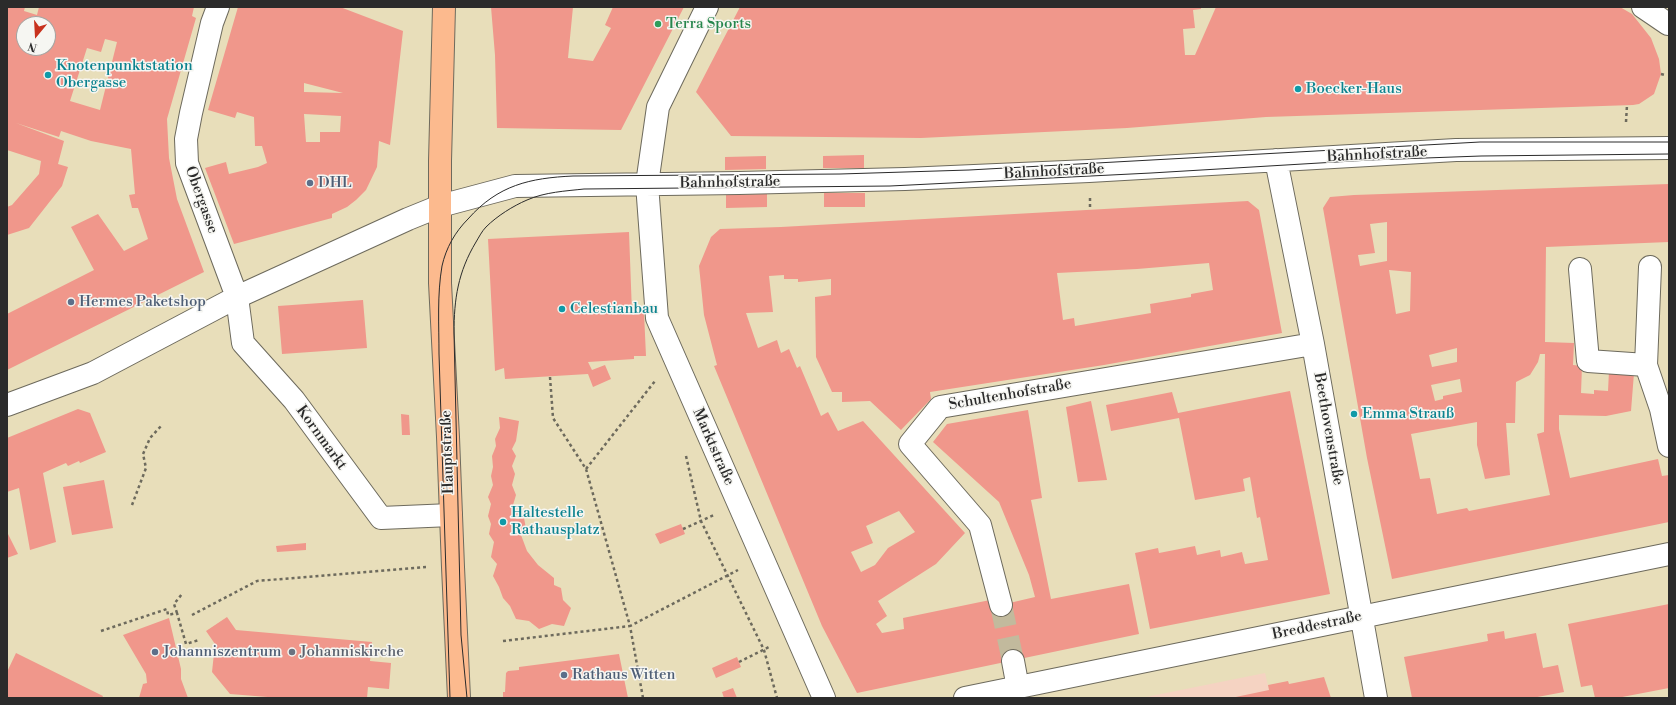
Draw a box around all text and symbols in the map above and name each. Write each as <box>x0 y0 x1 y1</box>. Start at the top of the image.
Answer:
place label: Terra Sports <box>666 15 751 33</box>
north arrow <box>16 16 56 56</box>
marker: Terra Sports <box>653 19 663 29</box>
text: N <box>26 38 39 54</box>
place label: Knotenpunktstation Obergasse <box>56 57 193 92</box>
marker: Knotenpunktstation Obergasse <box>43 70 53 80</box>
place label: Boecker-Haus <box>1306 80 1402 98</box>
marker: Boecker-Haus <box>1293 84 1303 94</box>
street label: Bahnhofstraße <box>1326 143 1428 167</box>
street label: Bahnhofstraße <box>1003 160 1105 184</box>
street label: Obergasse <box>181 164 221 236</box>
street label: Bahnhofstraße <box>680 173 780 193</box>
place label: DHL <box>318 174 352 192</box>
marker: DHL <box>305 178 315 188</box>
place label: Hermes Paketshop <box>79 293 206 311</box>
marker: Hermes Paketshop <box>66 297 76 307</box>
place label: Celestianbau <box>570 300 658 318</box>
marker: Celestianbau <box>557 304 567 314</box>
street label: Beethovenstraße <box>1309 371 1347 487</box>
street label: Schultenhofstraße <box>947 375 1073 415</box>
street label: Kornmarkt <box>292 402 350 474</box>
place label: Emma Strauß <box>1362 405 1454 423</box>
street label: Marktstraße <box>688 406 738 488</box>
marker: Emma Strauß <box>1349 409 1359 419</box>
street label: Hauptstraße <box>438 410 458 494</box>
place label: Haltestelle Rathausplatz <box>511 504 600 539</box>
marker: Haltestelle Rathausplatz <box>498 517 508 527</box>
street label: Breddestraße <box>1271 608 1363 644</box>
place label: Johanniszentrum <box>163 643 281 661</box>
place label: Johanniskirche <box>300 643 404 661</box>
marker: Johanniszentrum <box>150 647 160 657</box>
marker: Johanniskirche <box>287 647 297 657</box>
place label: Rathaus Witten <box>572 666 675 684</box>
marker: Rathaus Witten <box>559 670 569 680</box>

